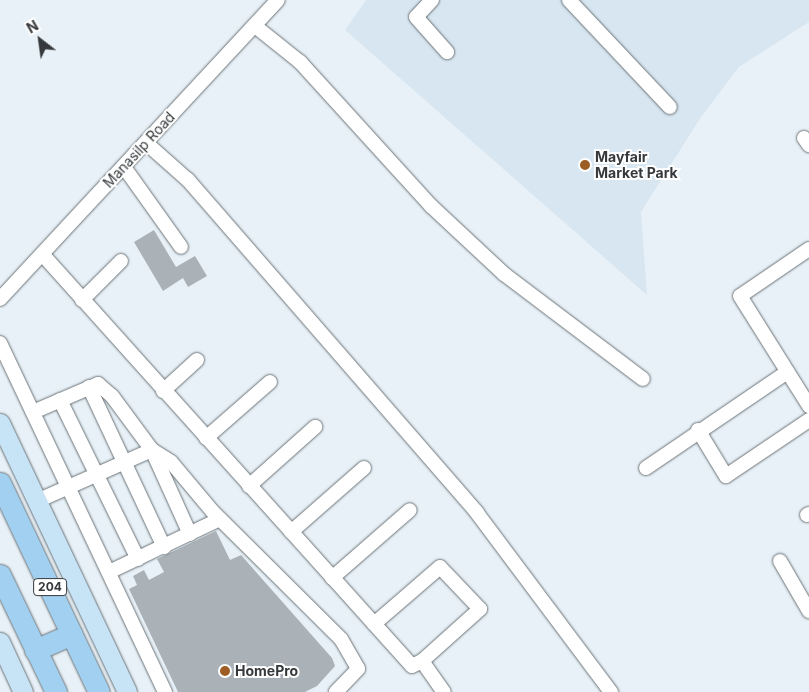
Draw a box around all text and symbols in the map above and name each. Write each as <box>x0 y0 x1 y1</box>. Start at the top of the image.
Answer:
north arrow <box>15 15 65 65</box>
text: N <box>23 17 41 37</box>
street label: Manasilp Road <box>100 109 178 191</box>
place label: Mayfair Market Park <box>595 149 678 182</box>
marker: Mayfair Market Park <box>579 159 591 171</box>
road number: 204 <box>32 578 68 596</box>
place label: HomePro <box>235 663 298 679</box>
marker: HomePro <box>219 665 231 677</box>

